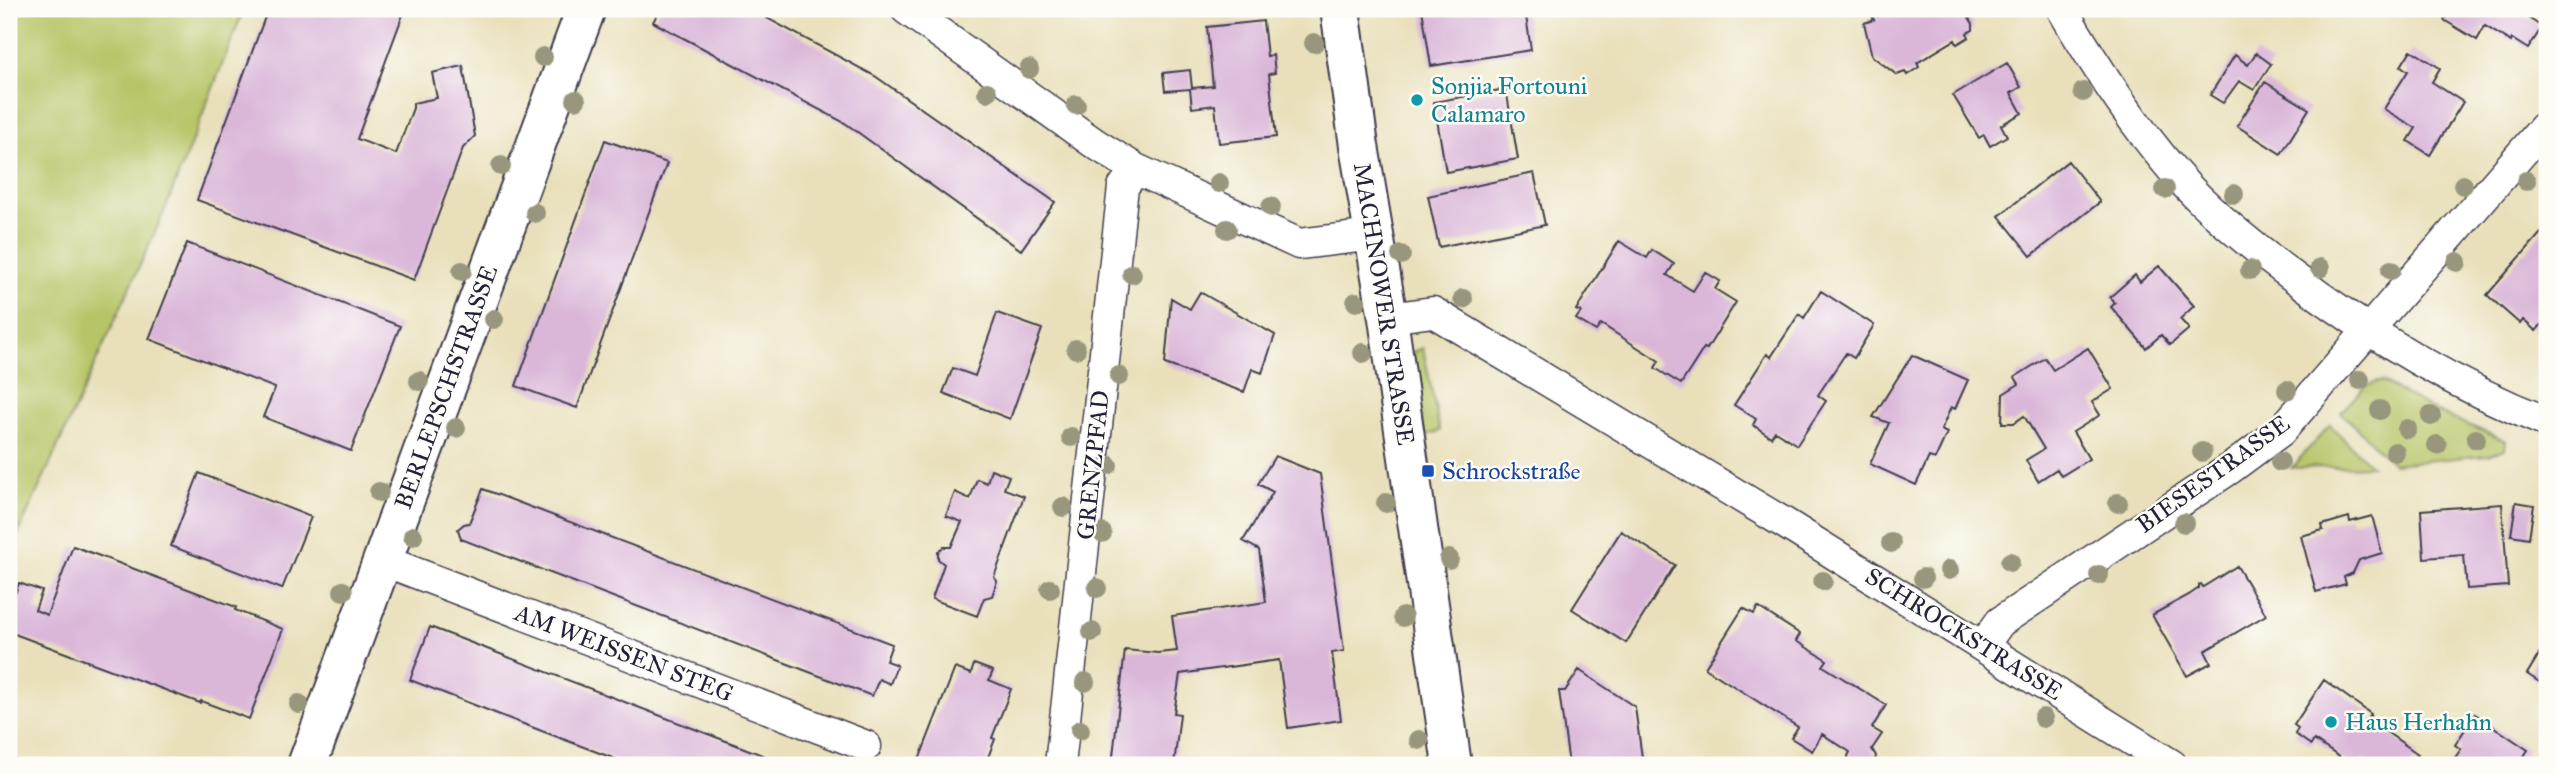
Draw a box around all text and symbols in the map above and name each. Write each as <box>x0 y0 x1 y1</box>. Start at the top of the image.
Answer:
place label: Sonjia Fortouni Calamaro <box>1431 71 1588 129</box>
marker: Sonjia Fortouni Calamaro <box>1409 92 1425 108</box>
street label: MACHNOWER STRASSE <box>1347 161 1421 447</box>
street label: BERLEPSCHSTRASSE <box>388 261 504 513</box>
street label: GRENZPFAD <box>1070 389 1116 541</box>
street label: BIESESTRASSE <box>2130 408 2296 540</box>
place label: Schrockstraße <box>1442 456 1581 486</box>
marker: Schrockstraße <box>1420 463 1436 479</box>
street label: SCHROCKSTRASSE <box>1860 561 2068 707</box>
street label: AM WEISSEN STEG <box>510 597 738 709</box>
place label: Haus Herhahn <box>2345 707 2492 737</box>
marker: Haus Herhahn <box>2323 714 2339 730</box>

